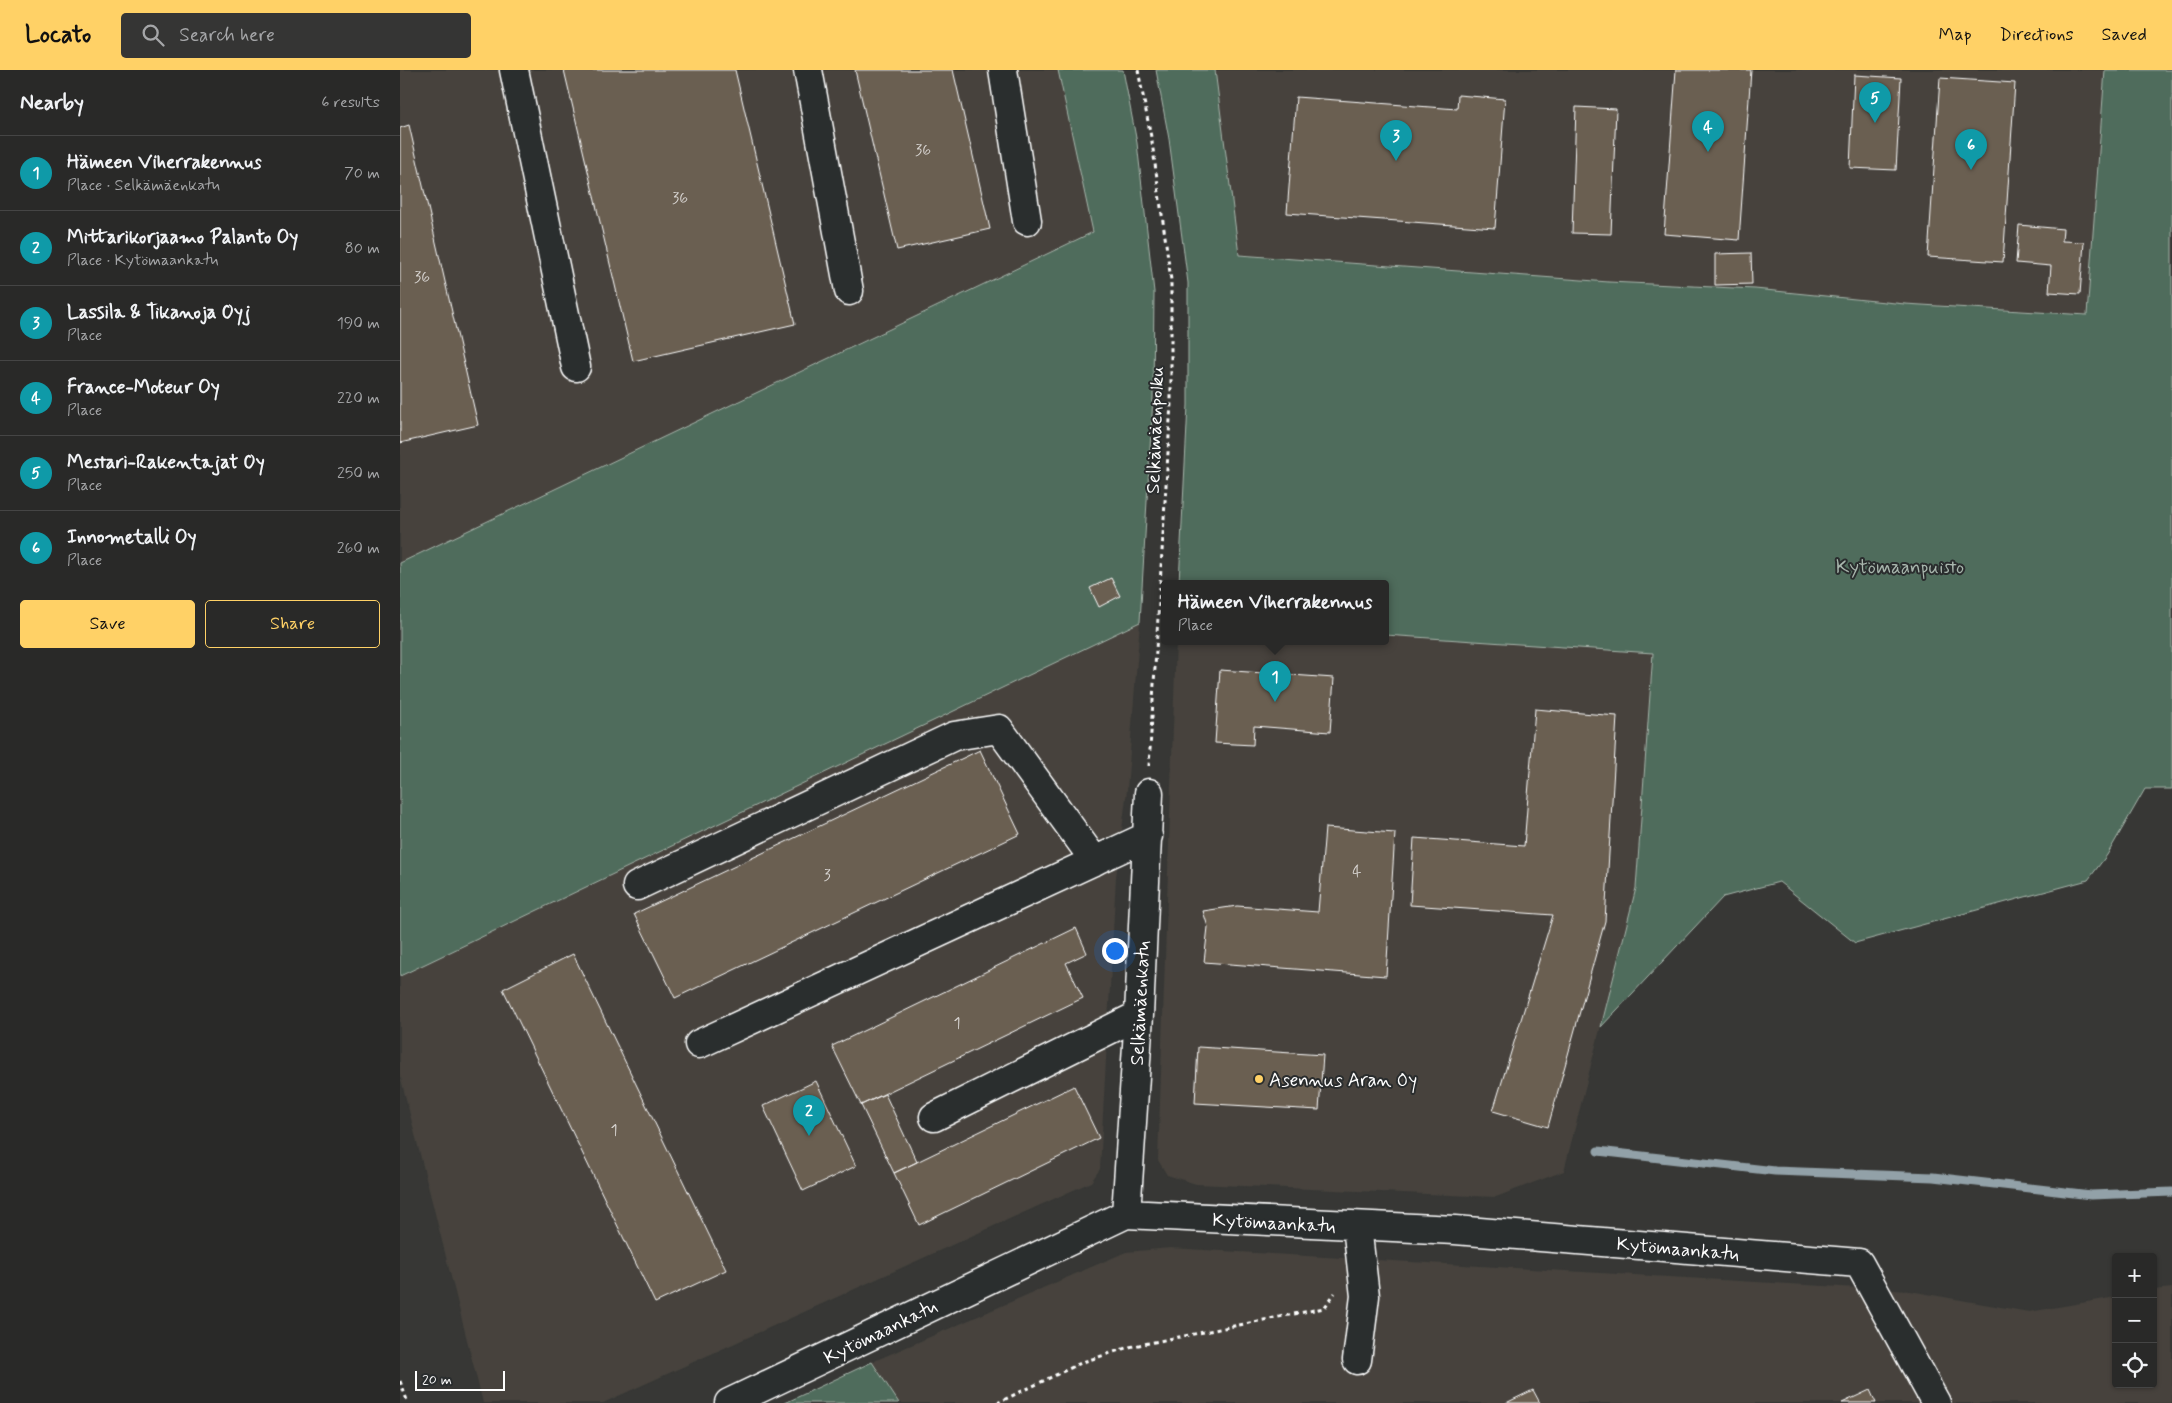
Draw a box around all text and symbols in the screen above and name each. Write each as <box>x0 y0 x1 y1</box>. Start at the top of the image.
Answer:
search box <box>121 13 471 58</box>
text: Locato <box>25 20 91 51</box>
icon: search <box>139 21 167 49</box>
text: Search here <box>179 23 275 48</box>
text: Map <box>1939 23 1972 47</box>
text: Directions <box>2000 23 2074 47</box>
text: Saved <box>2102 23 2147 47</box>
pin: 5 <box>1859 82 1891 123</box>
text: Nearby <box>20 89 84 117</box>
text: 6 results <box>321 92 380 113</box>
pin: 4 <box>1692 111 1724 152</box>
pin: 3 <box>1380 120 1412 161</box>
pin: 6 <box>1955 129 1987 170</box>
house number: 36 <box>915 140 931 161</box>
text: Hämeen Viherrakennus <box>67 150 262 175</box>
text: 1 <box>32 163 40 184</box>
text: 70 m <box>344 163 380 184</box>
text: Place · Selkämäenkatu <box>67 175 220 196</box>
house number: 36 <box>672 188 688 209</box>
text: Mittarikorjaamo Palanto Oy <box>67 225 298 250</box>
text: 2 <box>32 238 40 259</box>
text: 80 m <box>345 238 380 259</box>
text: Place · Kytömaankatu <box>67 250 218 271</box>
house number: 36 <box>414 267 430 288</box>
text: Lassila & Tikanoja Oyj <box>67 300 250 325</box>
text: 3 <box>32 313 40 334</box>
text: 190 m <box>337 313 380 334</box>
text: Place <box>67 325 102 346</box>
street label: Selkämäenpolku <box>1141 366 1170 494</box>
text: France-Moteur Oy <box>67 375 220 400</box>
text: 4 <box>31 388 41 409</box>
text: 220 m <box>337 388 380 409</box>
text: Place <box>67 400 102 421</box>
text: Mestari-Rakentajat Oy <box>67 450 265 475</box>
text: 5 <box>31 463 41 484</box>
text: 250 m <box>337 463 380 484</box>
text: Place <box>67 475 102 496</box>
text: Innometalli Oy <box>67 525 196 550</box>
text: 6 <box>32 538 40 559</box>
text: 260 m <box>337 538 380 559</box>
text: Place <box>67 550 102 571</box>
park label: Kytömaanpuisto <box>1836 555 1964 580</box>
popup <box>1161 580 1389 645</box>
text: Hämeen Viherrakennus <box>1178 590 1372 615</box>
button: Save <box>20 600 195 648</box>
button: Share <box>205 600 380 648</box>
text: Place <box>1178 615 1213 636</box>
pin: 1 <box>1259 661 1291 702</box>
house number: 4 <box>1352 861 1362 882</box>
house number: 3 <box>823 865 831 886</box>
your location <box>1102 938 1128 964</box>
street label: Selkämäenkatu <box>1125 940 1156 1066</box>
house number: 1 <box>953 1013 961 1034</box>
place label: Asennus Aran Oy <box>1269 1068 1417 1094</box>
marker: Asennus Aran Oy <box>1253 1073 1265 1085</box>
pin: 2 <box>793 1095 825 1136</box>
house number: 1 <box>610 1120 618 1141</box>
street label: Kytömaankatu <box>1212 1208 1336 1239</box>
street label: Kytömaankatu <box>1615 1232 1740 1267</box>
map controls <box>2112 1253 2157 1388</box>
button: + <box>2112 1253 2157 1298</box>
street label: Kytömaankatu <box>820 1294 942 1371</box>
button: − <box>2112 1298 2157 1343</box>
button: locate <box>2112 1343 2157 1388</box>
scale bar <box>415 1368 505 1391</box>
text: 20 m <box>422 1371 452 1389</box>

